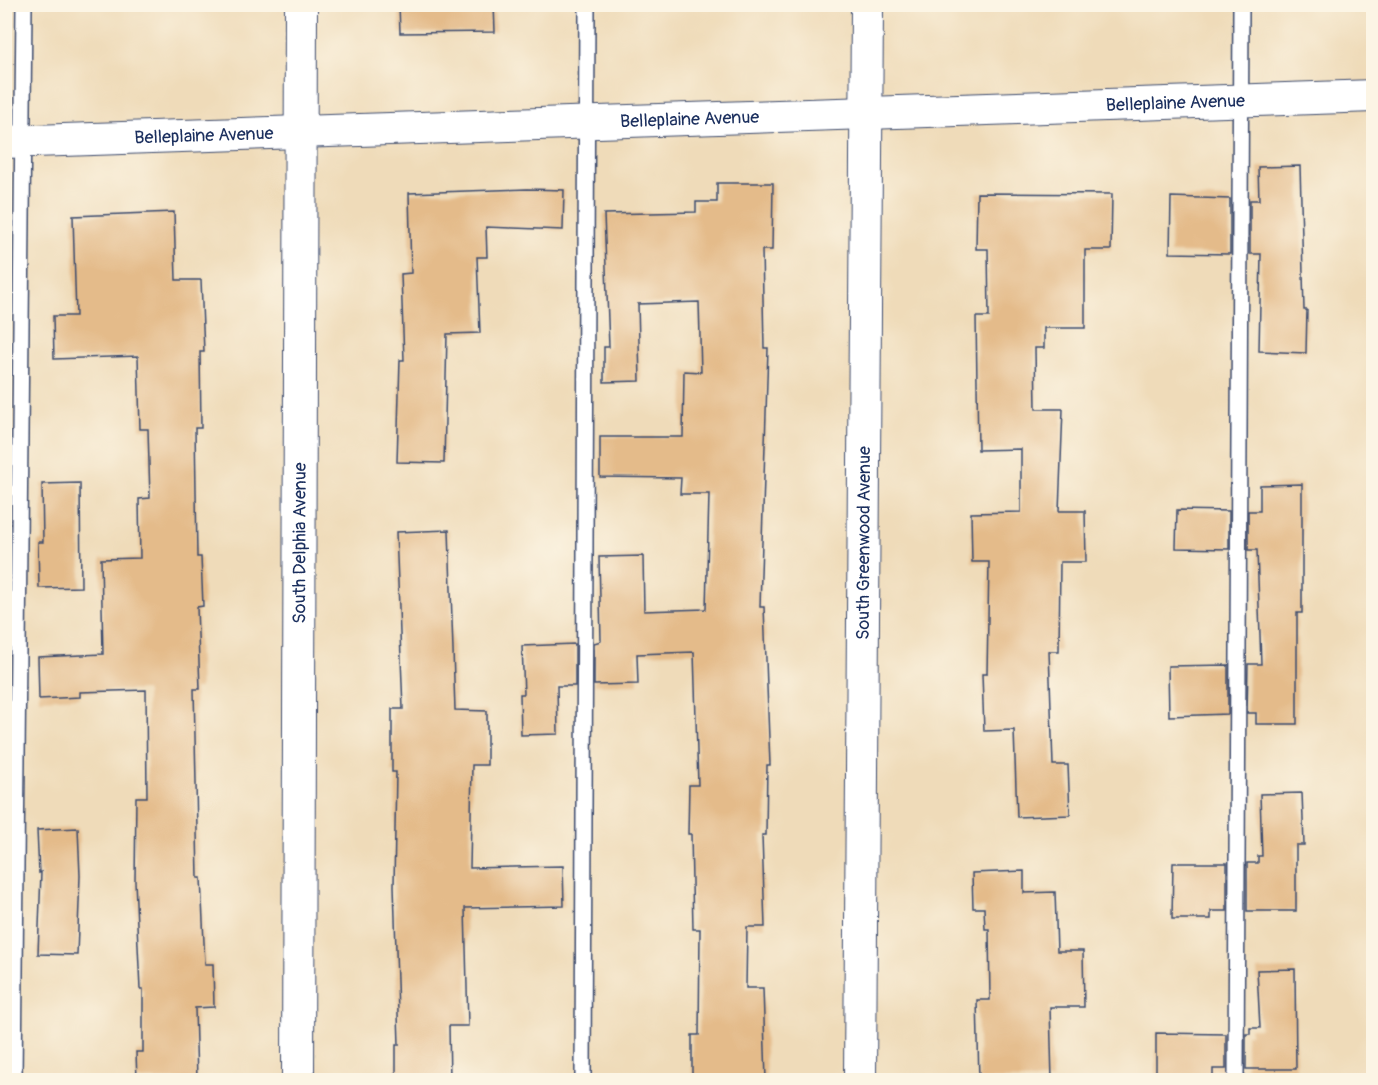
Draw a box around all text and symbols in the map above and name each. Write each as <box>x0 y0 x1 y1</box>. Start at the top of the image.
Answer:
street label: Belleplaine Avenue <box>1105 89 1245 117</box>
street label: Belleplaine Avenue <box>620 106 760 133</box>
street label: Belleplaine Avenue <box>134 122 274 150</box>
street label: South Greenwood Avenue <box>852 446 876 640</box>
street label: South Delphia Avenue <box>288 462 312 624</box>

